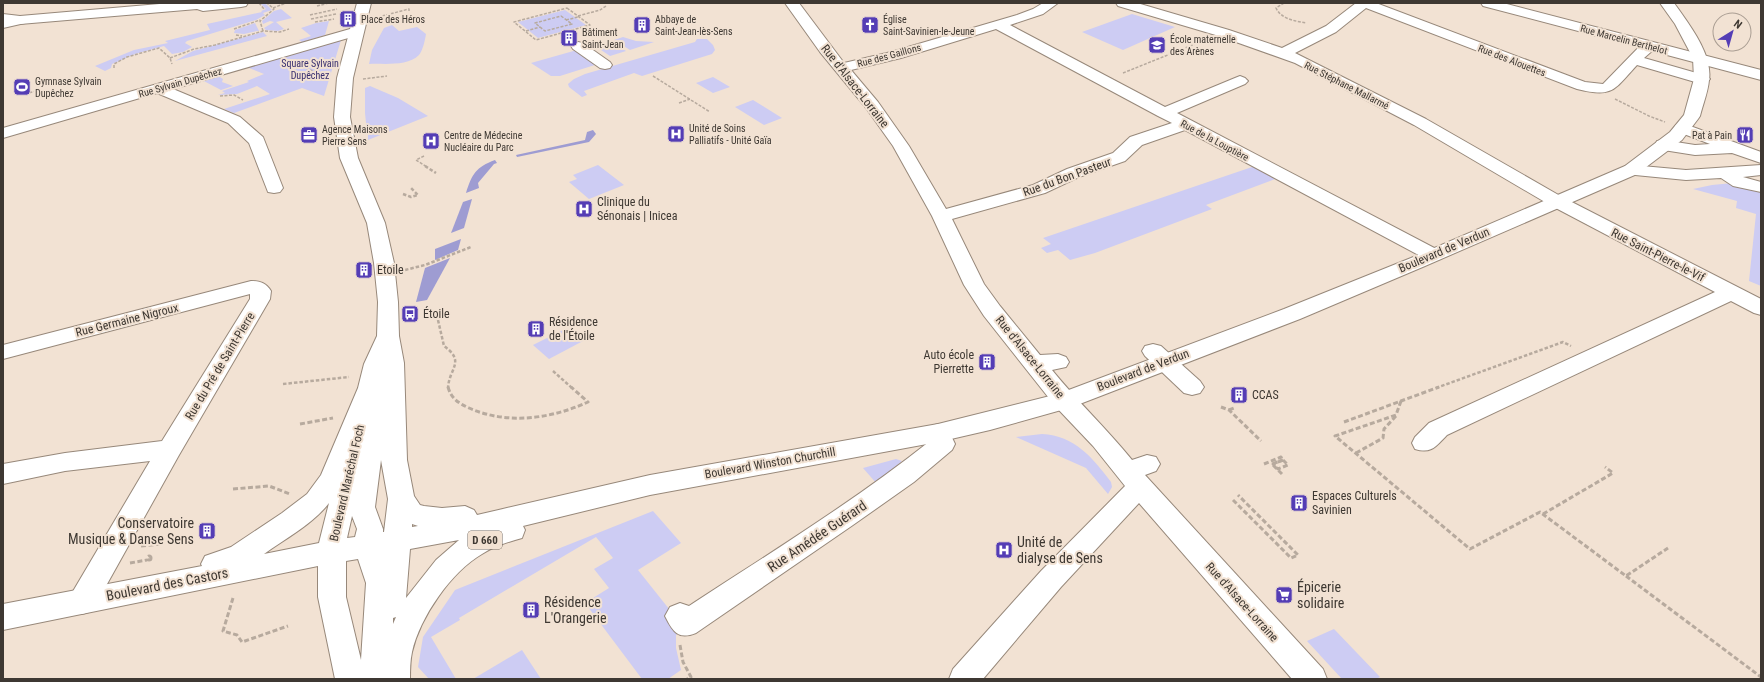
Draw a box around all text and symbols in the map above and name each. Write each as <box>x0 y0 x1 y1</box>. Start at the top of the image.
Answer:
building icon: Place des Héros <box>338 9 358 29</box>
north arrow <box>1712 12 1752 52</box>
place label: Église Saint-Savinien-le-Jeune <box>883 13 975 37</box>
place label: Place des Héros <box>361 14 426 25</box>
place label: Abbaye de Saint-Jean-lès-Sens <box>655 14 733 37</box>
building icon: Abbaye de Saint-Jean-lès-Sens <box>632 15 652 35</box>
church icon: Église Saint-Savinien-le-Jeune <box>860 15 880 35</box>
text: N <box>1731 17 1745 32</box>
street label: Rue Marcelin Berthelot <box>1579 23 1669 56</box>
place label: Bâtiment Saint-Jean <box>582 27 624 50</box>
building icon: Bâtiment Saint-Jean <box>559 28 579 48</box>
place label: École maternelle des Arènes <box>1170 33 1236 57</box>
school or university icon: École maternelle des Arènes <box>1147 35 1167 55</box>
street label: Rue d'Alsace-Lorraine <box>818 42 892 131</box>
street label: Rue des Gaillons <box>856 42 923 69</box>
street label: Rue des Alouettes <box>1477 43 1548 79</box>
park label: Square Sylvain Dupêchez <box>281 58 339 81</box>
street label: Rue Stéphane Mallarmé <box>1303 59 1391 112</box>
street label: Rue Sylvain Dupêchez <box>137 65 223 100</box>
place label: Gymnase Sylvain Dupêchez <box>35 76 102 99</box>
sports icon: Gymnase Sylvain Dupêchez <box>12 77 32 97</box>
street label: Rue de la Louptière <box>1179 118 1251 163</box>
place label: Unité de Soins Palliatifs - Unité Gaïa <box>689 123 772 146</box>
place label: Agence Maisons Pierre Sens <box>322 124 388 147</box>
hospital icon: Unité de Soins Palliatifs - Unité Gaïa <box>666 124 686 144</box>
office icon: Agence Maisons Pierre Sens <box>299 125 319 145</box>
restaurant icon: Pat à Pain <box>1735 125 1755 145</box>
place label: Centre de Médecine Nucléaire du Parc <box>444 130 523 153</box>
place label: Pat à Pain <box>1692 130 1732 141</box>
hospital icon: Centre de Médecine Nucléaire du Parc <box>421 131 441 151</box>
street label: Rue du Bon Pasteur <box>1021 154 1113 199</box>
place label: Clinique du Sénonais | Inicea <box>597 195 678 223</box>
hospital icon: Clinique du Sénonais | Inicea <box>574 199 594 219</box>
street label: Boulevard de Verdun <box>1396 224 1492 275</box>
street label: Rue Saint-Pierre-le-Vif <box>1609 225 1707 285</box>
building icon: Etoile <box>354 260 374 280</box>
place label: Etoile <box>377 263 404 277</box>
street label: Rue Germaine Nigroux <box>74 300 180 340</box>
bus stop icon: Étoile <box>400 304 420 324</box>
place label: Étoile <box>423 306 450 321</box>
street label: Rue du Pré de Saint-Pierre <box>182 309 258 422</box>
street label: Rue d'Alsace-Lorraine <box>993 313 1068 401</box>
place label: Résidence de l'Étoile <box>549 315 598 343</box>
building icon: Résidence de l'Étoile <box>526 319 546 339</box>
street label: Boulevard de Verdun <box>1095 346 1191 394</box>
place label: Auto école Pierrette <box>924 348 974 376</box>
building icon: Auto école Pierrette <box>977 352 997 372</box>
building icon: CCAS <box>1229 385 1249 405</box>
place label: CCAS <box>1252 388 1279 402</box>
street label: Boulevard Maréchal Foch <box>327 423 367 543</box>
street label: Boulevard Winston Churchill <box>704 445 836 481</box>
place label: Espaces Culturels Savinien <box>1312 489 1397 517</box>
building icon: Espaces Culturels Savinien <box>1289 493 1309 513</box>
street label: Rue Amédée Guérard <box>765 497 869 575</box>
place label: Conservatoire Musique & Danse Sens <box>68 515 194 547</box>
building icon: Conservatoire Musique & Danse Sens <box>197 521 217 541</box>
road number: D 660 <box>468 531 502 549</box>
place label: Unité de dialyse de Sens <box>1017 534 1103 566</box>
hospital icon: Unité de dialyse de Sens <box>994 540 1014 560</box>
street label: Rue d'Alsace-Lorraine <box>1203 560 1281 645</box>
street label: Boulevard des Castors <box>105 564 229 604</box>
place label: Épicerie solidaire <box>1297 578 1345 611</box>
supermarket icon: Épicerie solidaire <box>1274 585 1294 605</box>
place label: Résidence L'Orangerie <box>544 594 607 626</box>
building icon: Résidence L'Orangerie <box>521 600 541 620</box>

